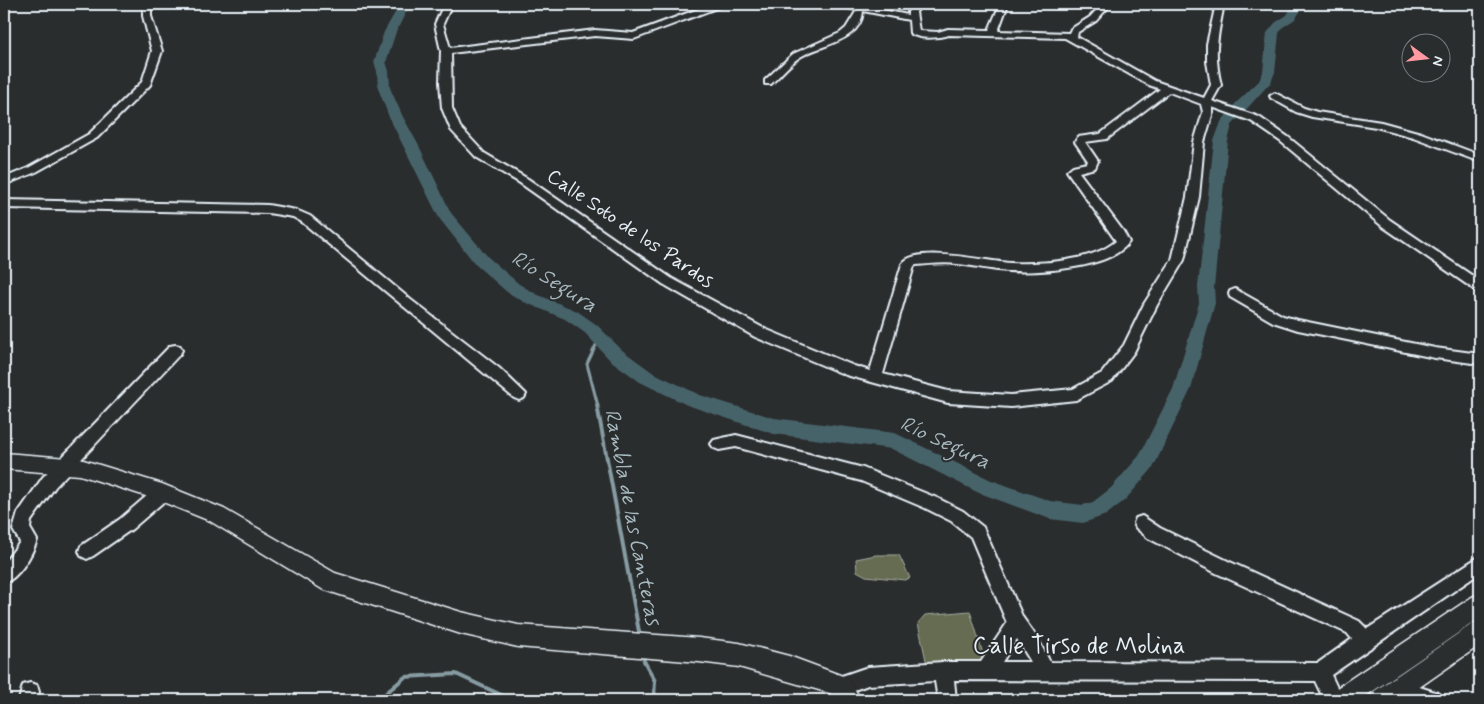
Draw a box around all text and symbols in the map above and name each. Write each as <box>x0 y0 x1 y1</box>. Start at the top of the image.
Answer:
north arrow <box>1402 32 1452 82</box>
text: N <box>1428 54 1447 68</box>
street label: Calle Soto de los Pardos <box>541 163 719 295</box>
water label: Río Segura <box>505 245 602 321</box>
water label: Rambla de las Canteras <box>597 407 667 629</box>
water label: Río Segura <box>895 410 995 478</box>
street label: Calle Tirso de Molina <box>973 631 1185 662</box>

